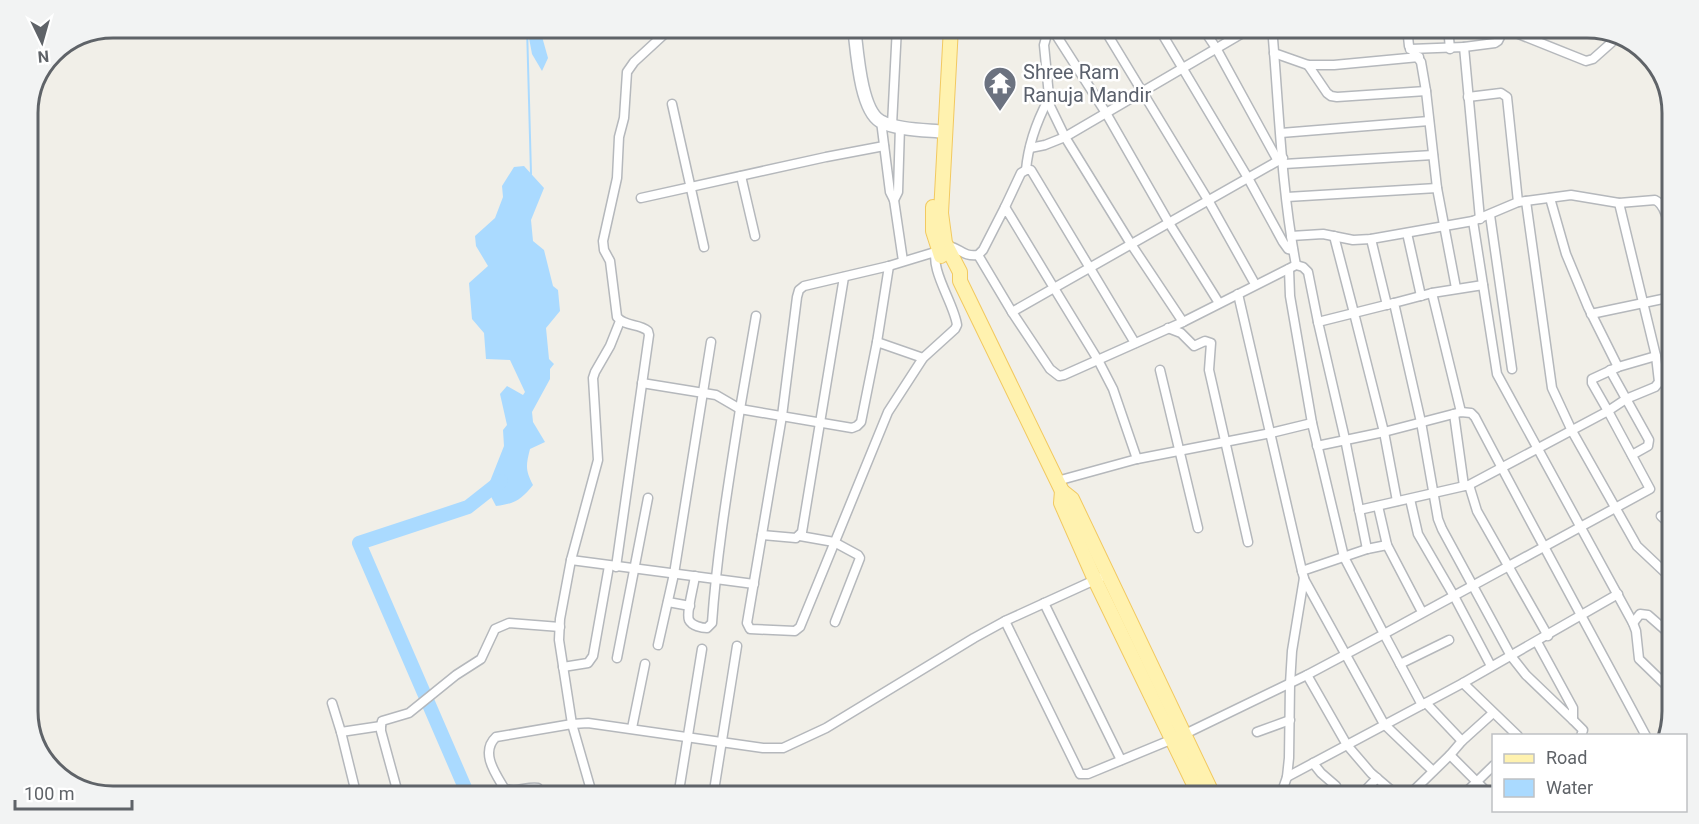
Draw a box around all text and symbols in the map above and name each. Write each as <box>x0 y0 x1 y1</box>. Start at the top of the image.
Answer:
north arrow <box>12 12 72 72</box>
text: N <box>37 46 50 66</box>
place label: Shree Ram Ranuja Mandir <box>1023 60 1151 107</box>
temple icon: Shree Ram Ranuja Mandir <box>982 65 1018 112</box>
legend <box>1492 734 1687 812</box>
text: Road <box>1546 747 1587 768</box>
scale bar <box>15 773 132 811</box>
text: Water <box>1546 777 1593 798</box>
text: 100 m <box>24 783 75 804</box>

